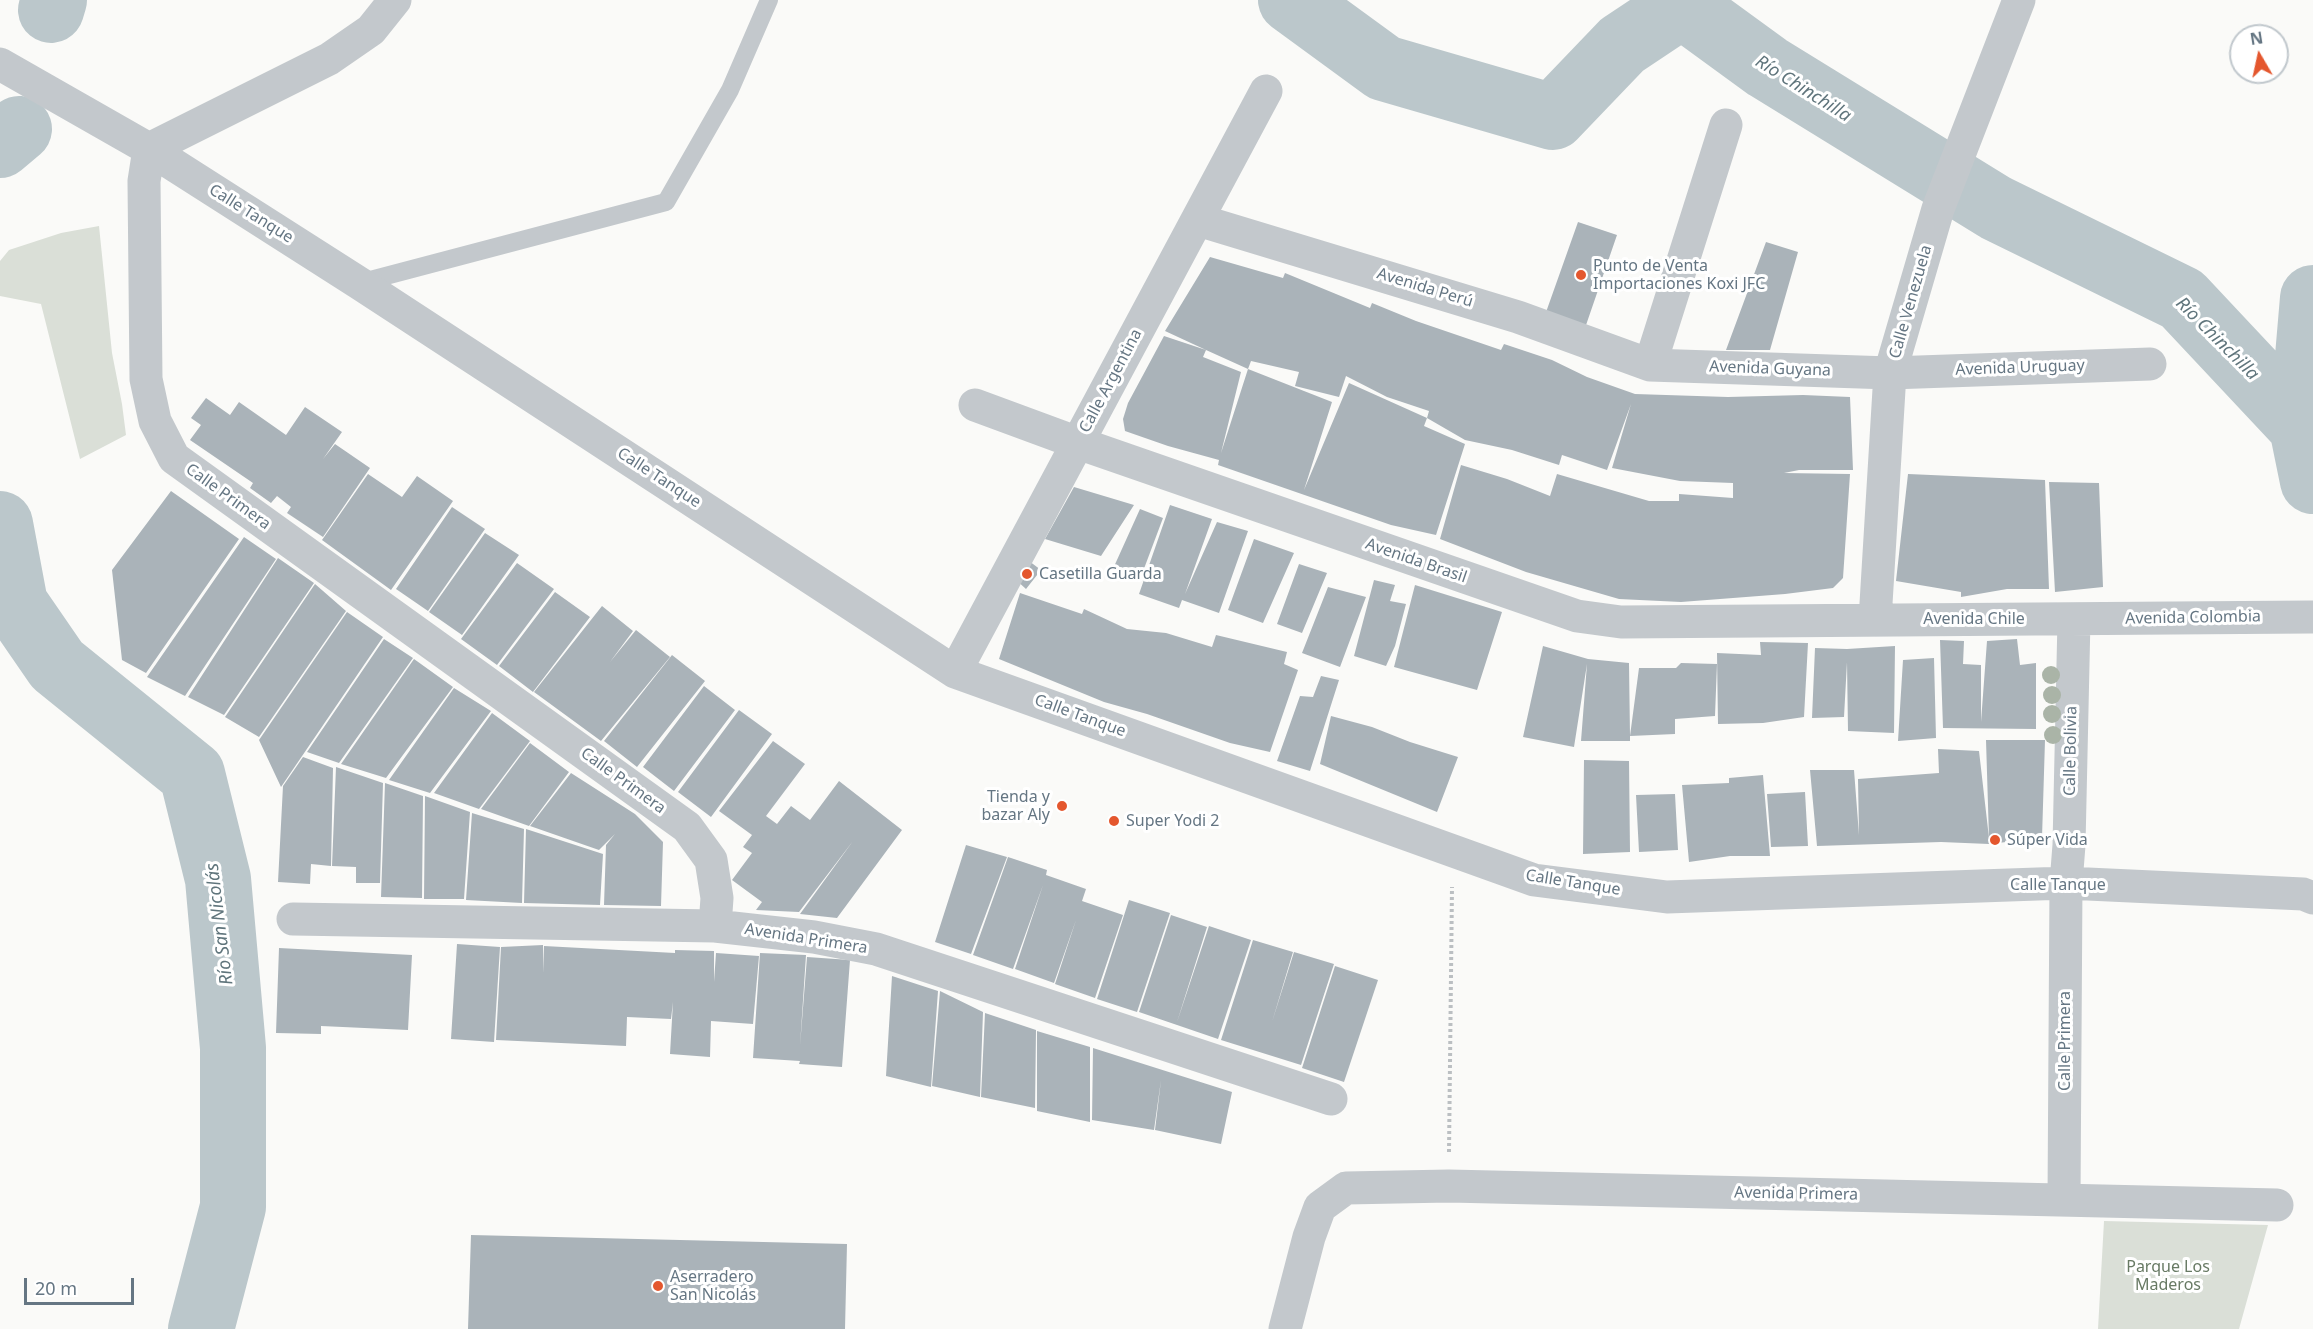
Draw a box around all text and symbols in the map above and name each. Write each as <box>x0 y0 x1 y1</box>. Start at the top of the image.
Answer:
north arrow <box>2229 24 2289 84</box>
text: N <box>2248 26 2265 50</box>
water label: Río Chinchilla <box>1751 51 1855 127</box>
street label: Calle Tanque <box>205 180 297 248</box>
street label: Calle Venezuela <box>1886 243 1936 361</box>
place label: Punto de Venta Importaciones Koxi JFC <box>1593 256 1765 294</box>
street label: Avenida Perú <box>1375 264 1475 312</box>
marker: Punto de Venta Importaciones Koxi JFC <box>1574 268 1588 282</box>
water label: Río Chinchilla <box>2171 293 2263 385</box>
street label: Calle Argentina <box>1076 326 1146 436</box>
street label: Avenida Uruguay <box>1955 356 2085 380</box>
street label: Avenida Guyana <box>1709 357 1831 381</box>
street label: Calle Tanque <box>614 444 704 512</box>
street label: Calle Primera <box>182 460 274 534</box>
street label: Avenida Brasil <box>1363 535 1469 587</box>
place label: Casetilla Guarda <box>1039 564 1162 584</box>
marker: Casetilla Guarda <box>1020 567 1034 581</box>
street label: Avenida Colombia <box>2125 607 2261 629</box>
street label: Avenida Chile <box>1923 609 2025 629</box>
street label: Calle Tanque <box>1032 691 1128 741</box>
street label: Calle Bolivia <box>2061 706 2081 796</box>
street label: Calle Primera <box>577 744 669 818</box>
place label: Tienda y bazar Aly <box>981 787 1050 825</box>
marker: Tienda y bazar Aly <box>1055 799 1069 813</box>
place label: Super Yodi 2 <box>1126 811 1220 831</box>
marker: Super Yodi 2 <box>1107 814 1121 828</box>
place label: Súper Vida <box>2007 830 2088 850</box>
marker: Súper Vida <box>1988 833 2002 847</box>
water label: Río San Nicolás <box>202 862 238 986</box>
street label: Calle Tanque <box>1524 866 1622 900</box>
street label: Calle Tanque <box>2010 875 2106 895</box>
street label: Avenida Primera <box>743 920 869 958</box>
street label: Calle Primera <box>2055 991 2075 1091</box>
street label: Avenida Primera <box>1734 1183 1858 1205</box>
park label: Parque Los Maderos <box>2126 1257 2210 1295</box>
scale bar <box>27 1266 136 1304</box>
place label: Aserradero San Nicolás <box>670 1267 756 1305</box>
text: 20 m <box>35 1276 77 1300</box>
marker: Aserradero San Nicolás <box>651 1279 665 1293</box>

